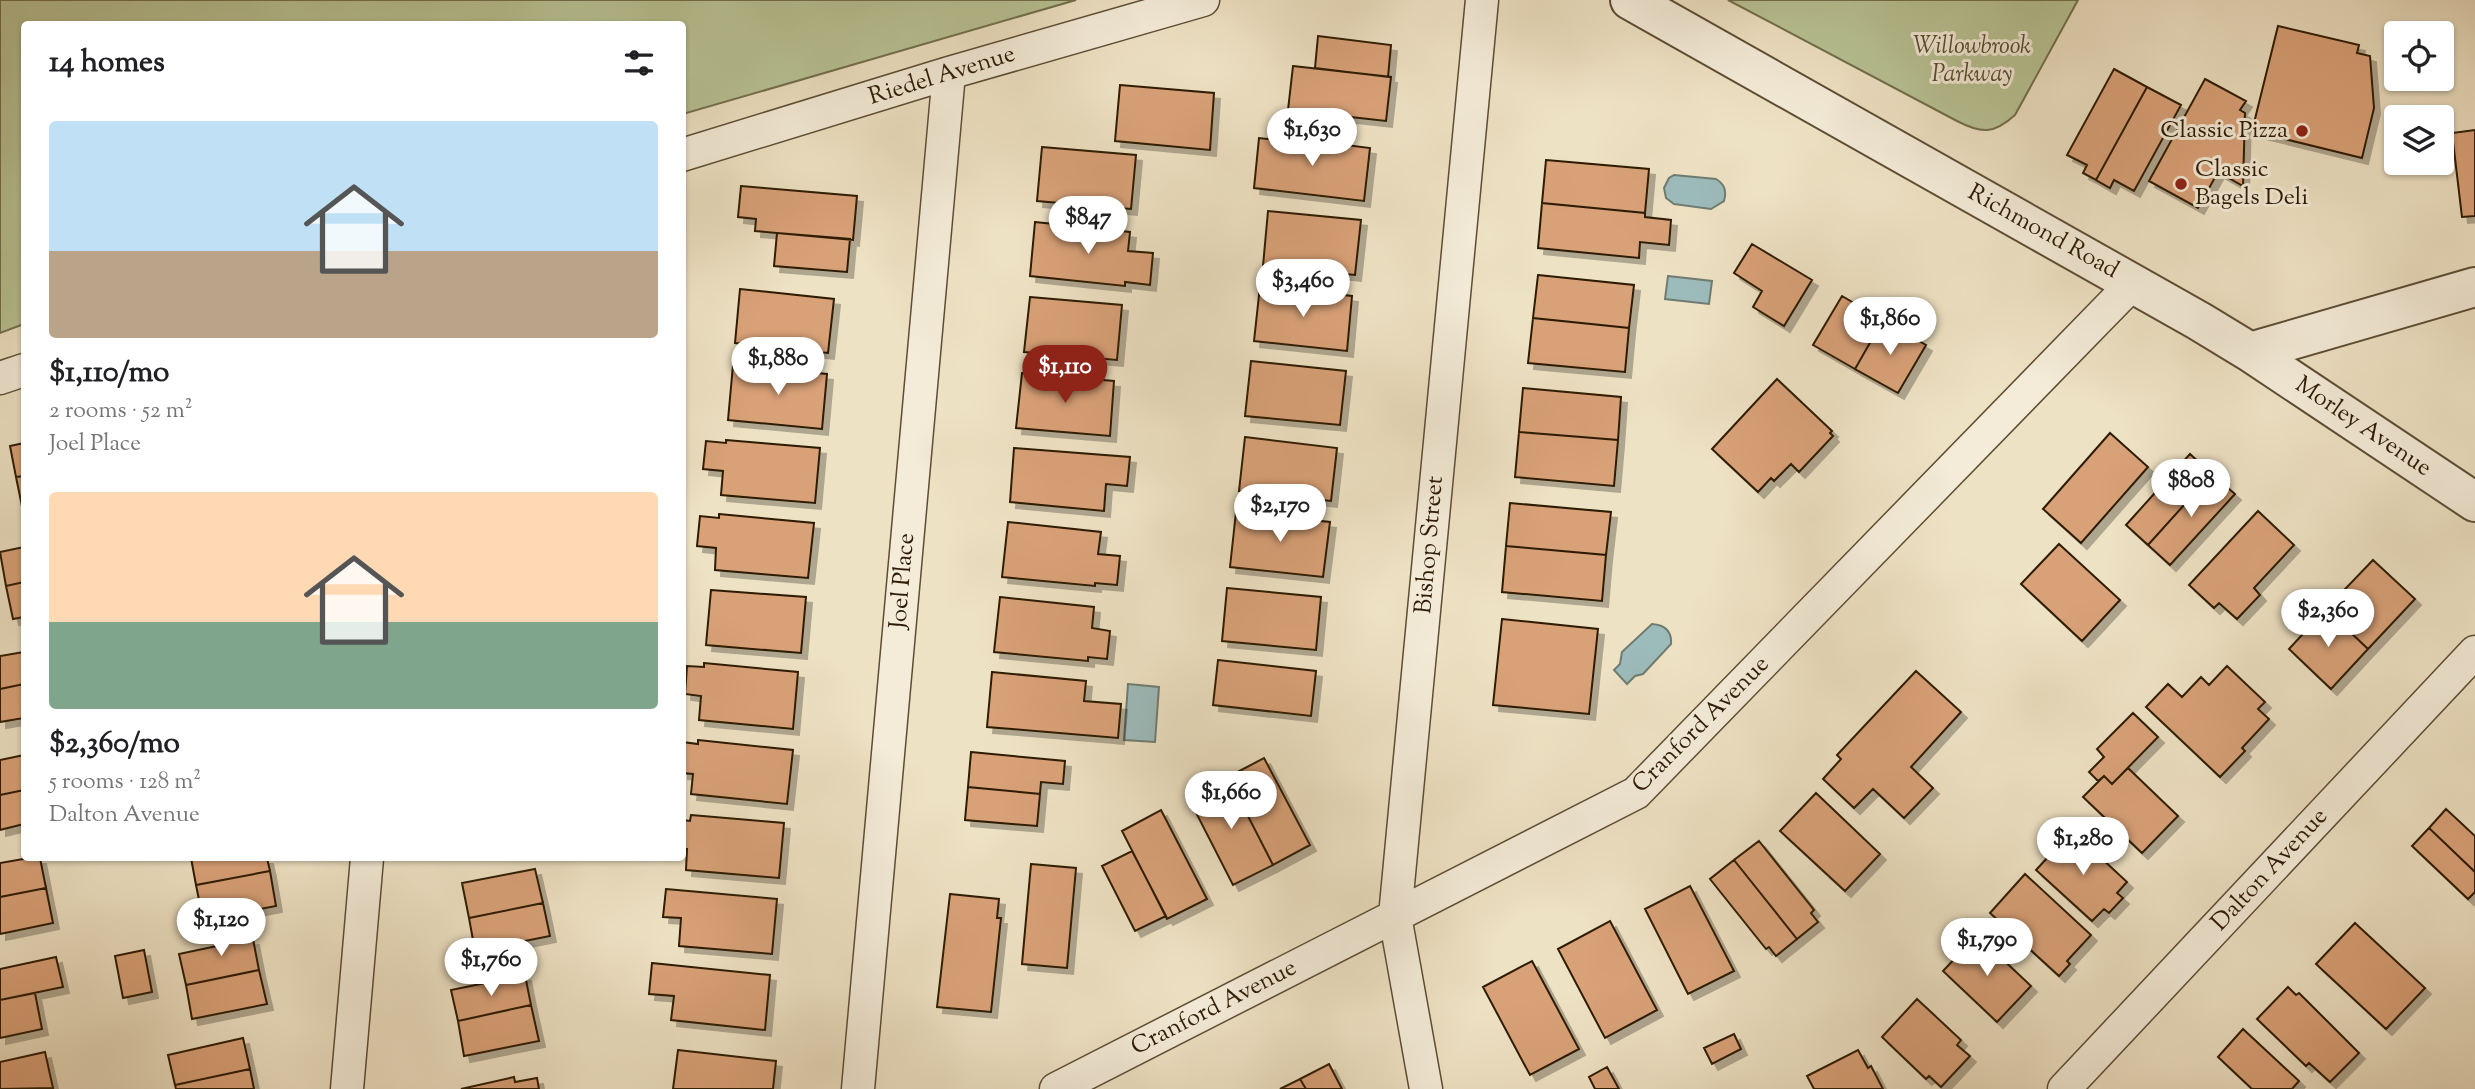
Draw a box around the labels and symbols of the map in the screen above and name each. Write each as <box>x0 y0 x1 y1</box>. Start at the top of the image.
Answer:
park label: Willowbrook Parkway <box>1913 30 2031 92</box>
street label: Riedel Avenue <box>865 38 1019 114</box>
pin: $1,630 <box>1255 108 1369 168</box>
place label: Classic Pizza <box>2160 114 2288 148</box>
marker: Classic Pizza <box>2294 123 2310 139</box>
place label: Classic Bagels Deli <box>2195 153 2309 215</box>
street label: Richmond Road <box>1961 176 2125 288</box>
marker: Classic Bagels Deli <box>2173 176 2189 192</box>
pin: $847 <box>1047 196 1129 256</box>
pin: $3,460 <box>1246 260 1360 319</box>
pin: $1,860 <box>1833 298 1947 357</box>
pin: $1,880 <box>721 338 835 397</box>
pin: $1,110 <box>1008 346 1122 405</box>
street label: Morley Avenue <box>2288 369 2438 485</box>
pin: $808 <box>2150 460 2232 519</box>
street label: Bishop Street <box>1407 475 1453 615</box>
pin: $2,170 <box>1223 484 1337 544</box>
street label: Joel Place <box>882 532 924 632</box>
pin: $2,360 <box>2271 590 2385 649</box>
street label: Cranford Avenue <box>1625 649 1777 801</box>
pin: $1,660 <box>1174 772 1288 831</box>
street label: Dalton Avenue <box>2204 801 2336 939</box>
pin: $1,280 <box>2026 818 2140 877</box>
pin: $1,120 <box>164 898 278 958</box>
pin: $1,790 <box>1930 918 2044 978</box>
pin: $1,760 <box>434 939 548 998</box>
street label: Cranford Avenue <box>1125 952 1303 1064</box>

